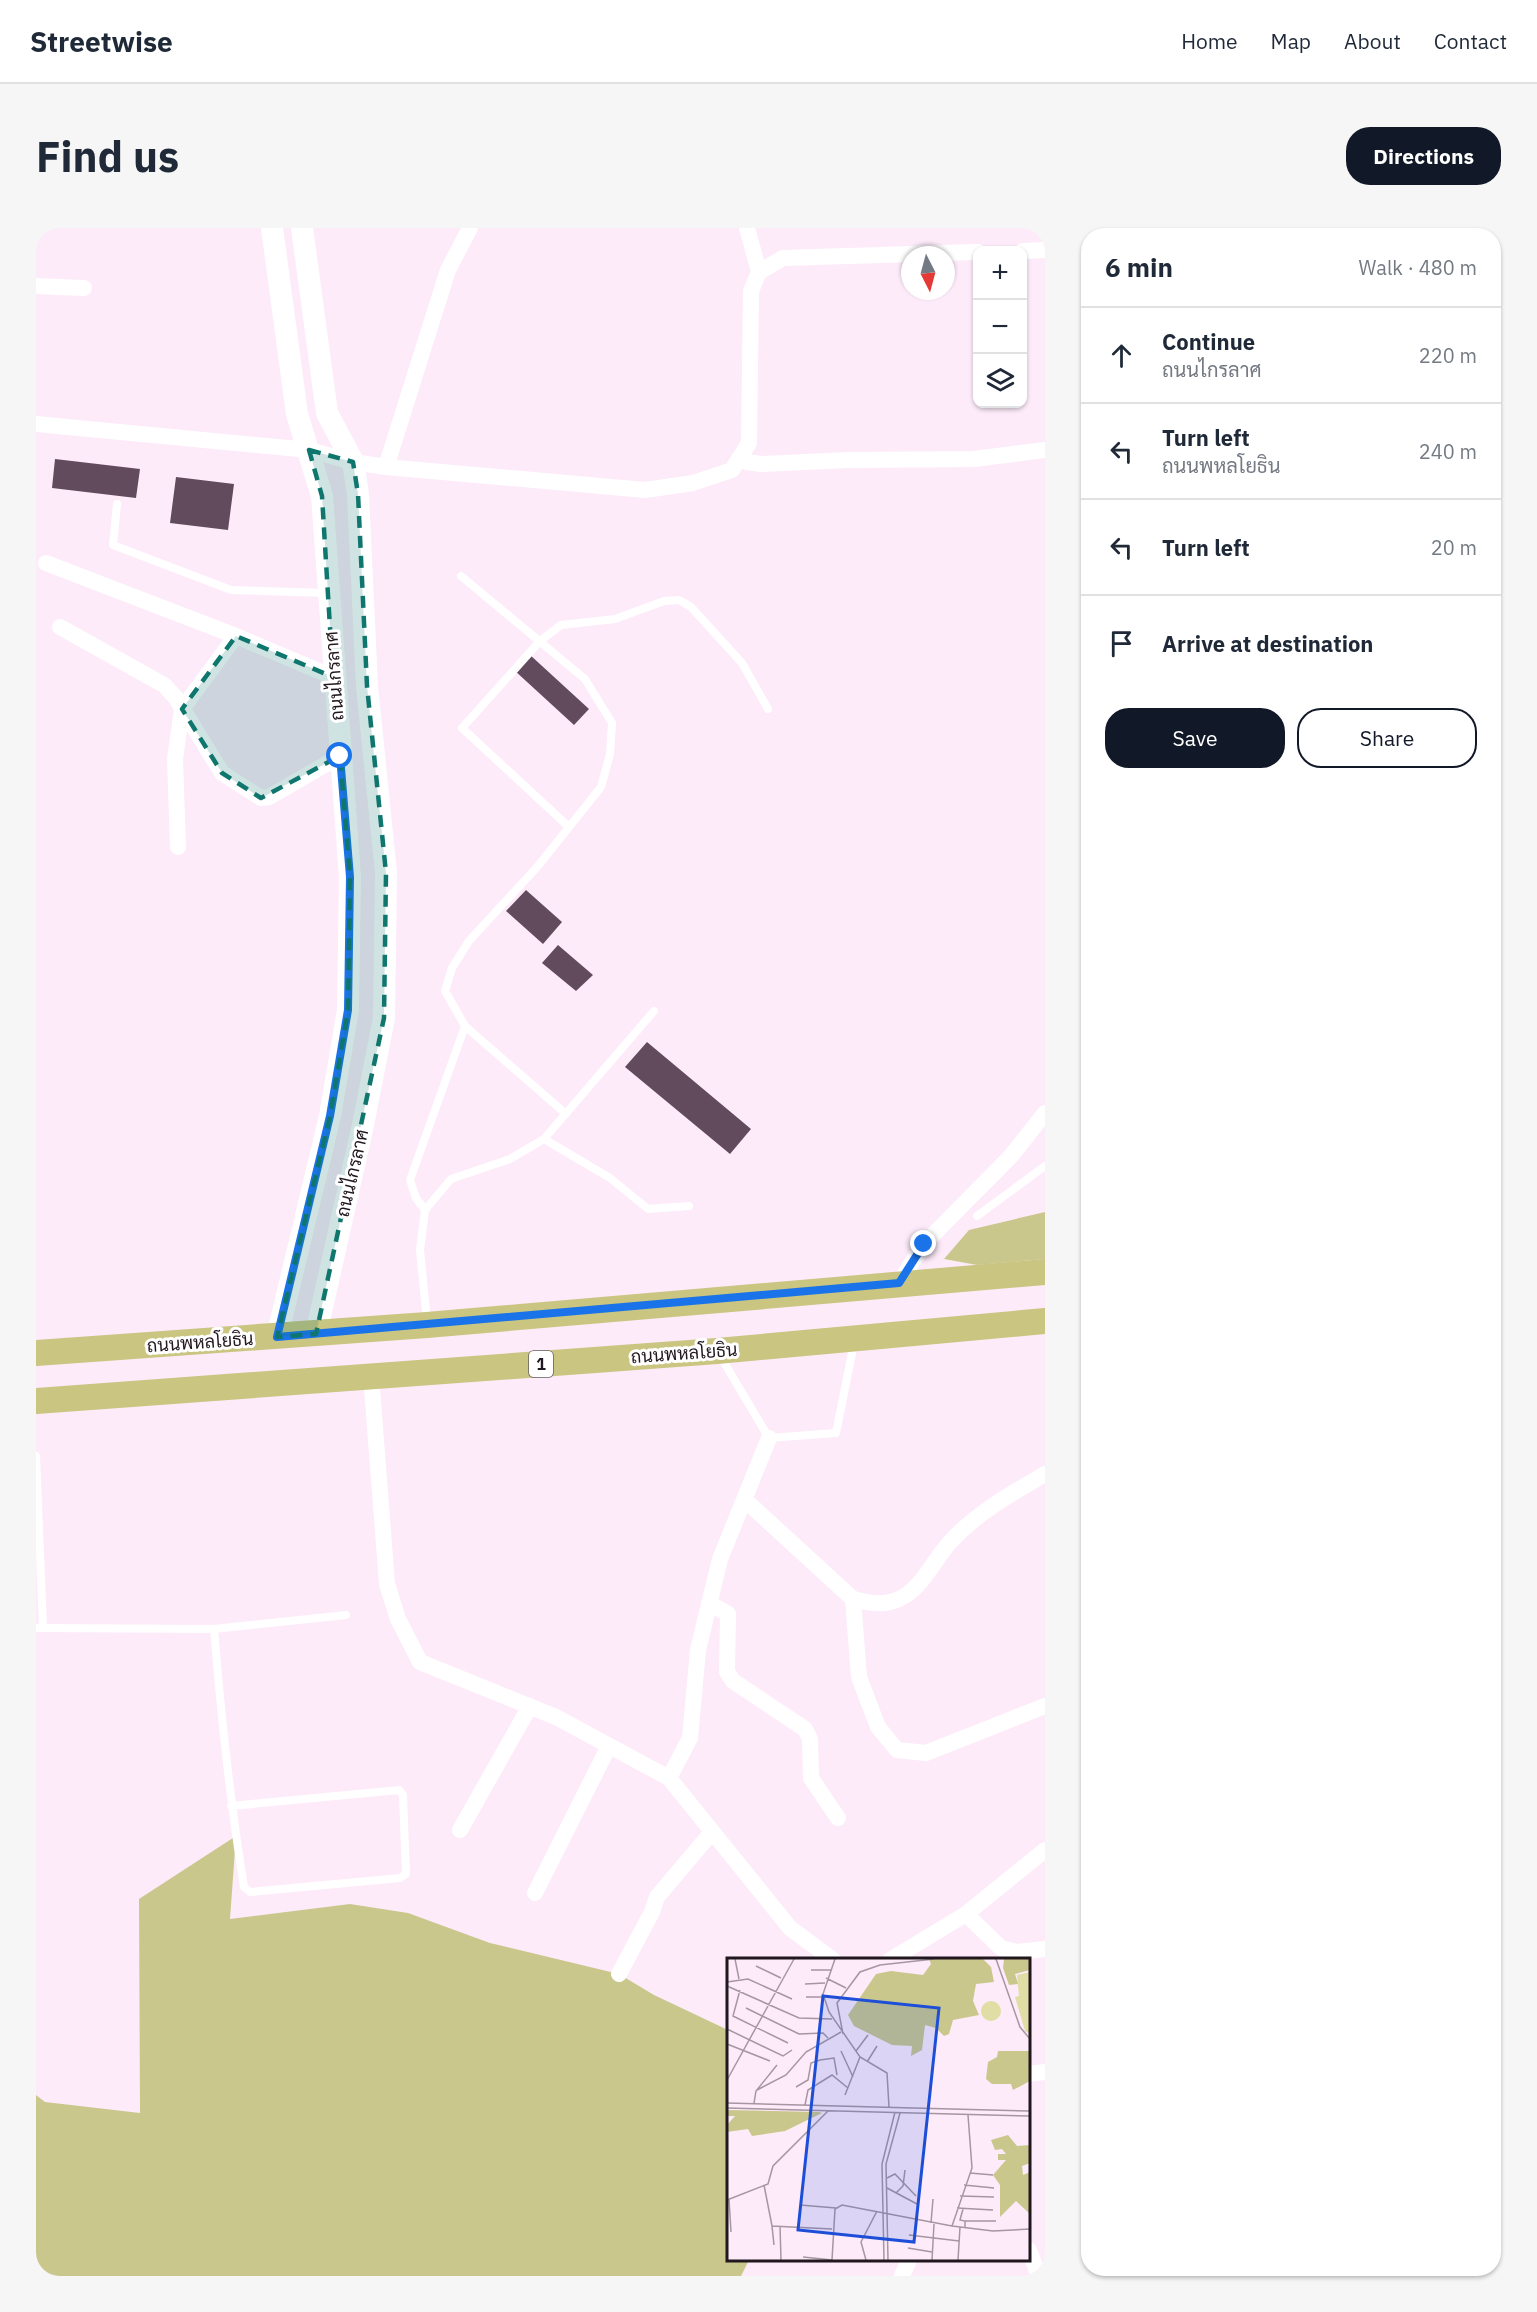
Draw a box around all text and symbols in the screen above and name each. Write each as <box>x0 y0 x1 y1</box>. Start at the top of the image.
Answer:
text: Streetwise <box>30 23 173 60</box>
text: Home <box>1181 27 1238 55</box>
text: Map <box>1271 27 1311 55</box>
text: About <box>1344 27 1401 55</box>
text: Contact <box>1434 27 1507 55</box>
button: Directions <box>1346 127 1501 185</box>
text: Find us <box>36 129 179 184</box>
north arrow <box>901 246 955 300</box>
map controls <box>973 246 1027 408</box>
button: + <box>973 246 1027 300</box>
text: 6 min <box>1105 250 1173 284</box>
text: Walk · 480 m <box>1359 254 1477 281</box>
button: − <box>973 300 1027 354</box>
text: Continue <box>1162 327 1255 356</box>
icon: ahead <box>1105 339 1138 372</box>
text: 220 m <box>1419 342 1477 369</box>
button: layers <box>973 354 1027 408</box>
text: ถนนไกรลาศ <box>1162 356 1261 383</box>
text: Turn left <box>1162 423 1250 452</box>
icon: left <box>1105 435 1138 468</box>
text: 240 m <box>1419 438 1477 465</box>
text: ถนนพหลโยธิน <box>1162 452 1280 479</box>
icon: left <box>1105 531 1138 564</box>
text: Turn left <box>1162 533 1250 562</box>
text: 20 m <box>1431 534 1477 561</box>
icon: arrive <box>1105 627 1138 660</box>
text: Arrive at destination <box>1162 629 1373 658</box>
street label: ถนนไกรลาศ <box>318 631 349 722</box>
button: Save <box>1105 708 1285 768</box>
button: Share <box>1297 708 1477 768</box>
route start <box>326 742 352 768</box>
street label: ถนนไกรลาศ <box>330 1127 373 1219</box>
route end <box>910 1230 936 1256</box>
street label: ถนนพหลโยธิน <box>146 1326 254 1357</box>
street label: ถนนพหลโยธิน <box>630 1337 738 1368</box>
road number: 1 <box>529 1351 553 1377</box>
inset map <box>727 1958 1030 2261</box>

